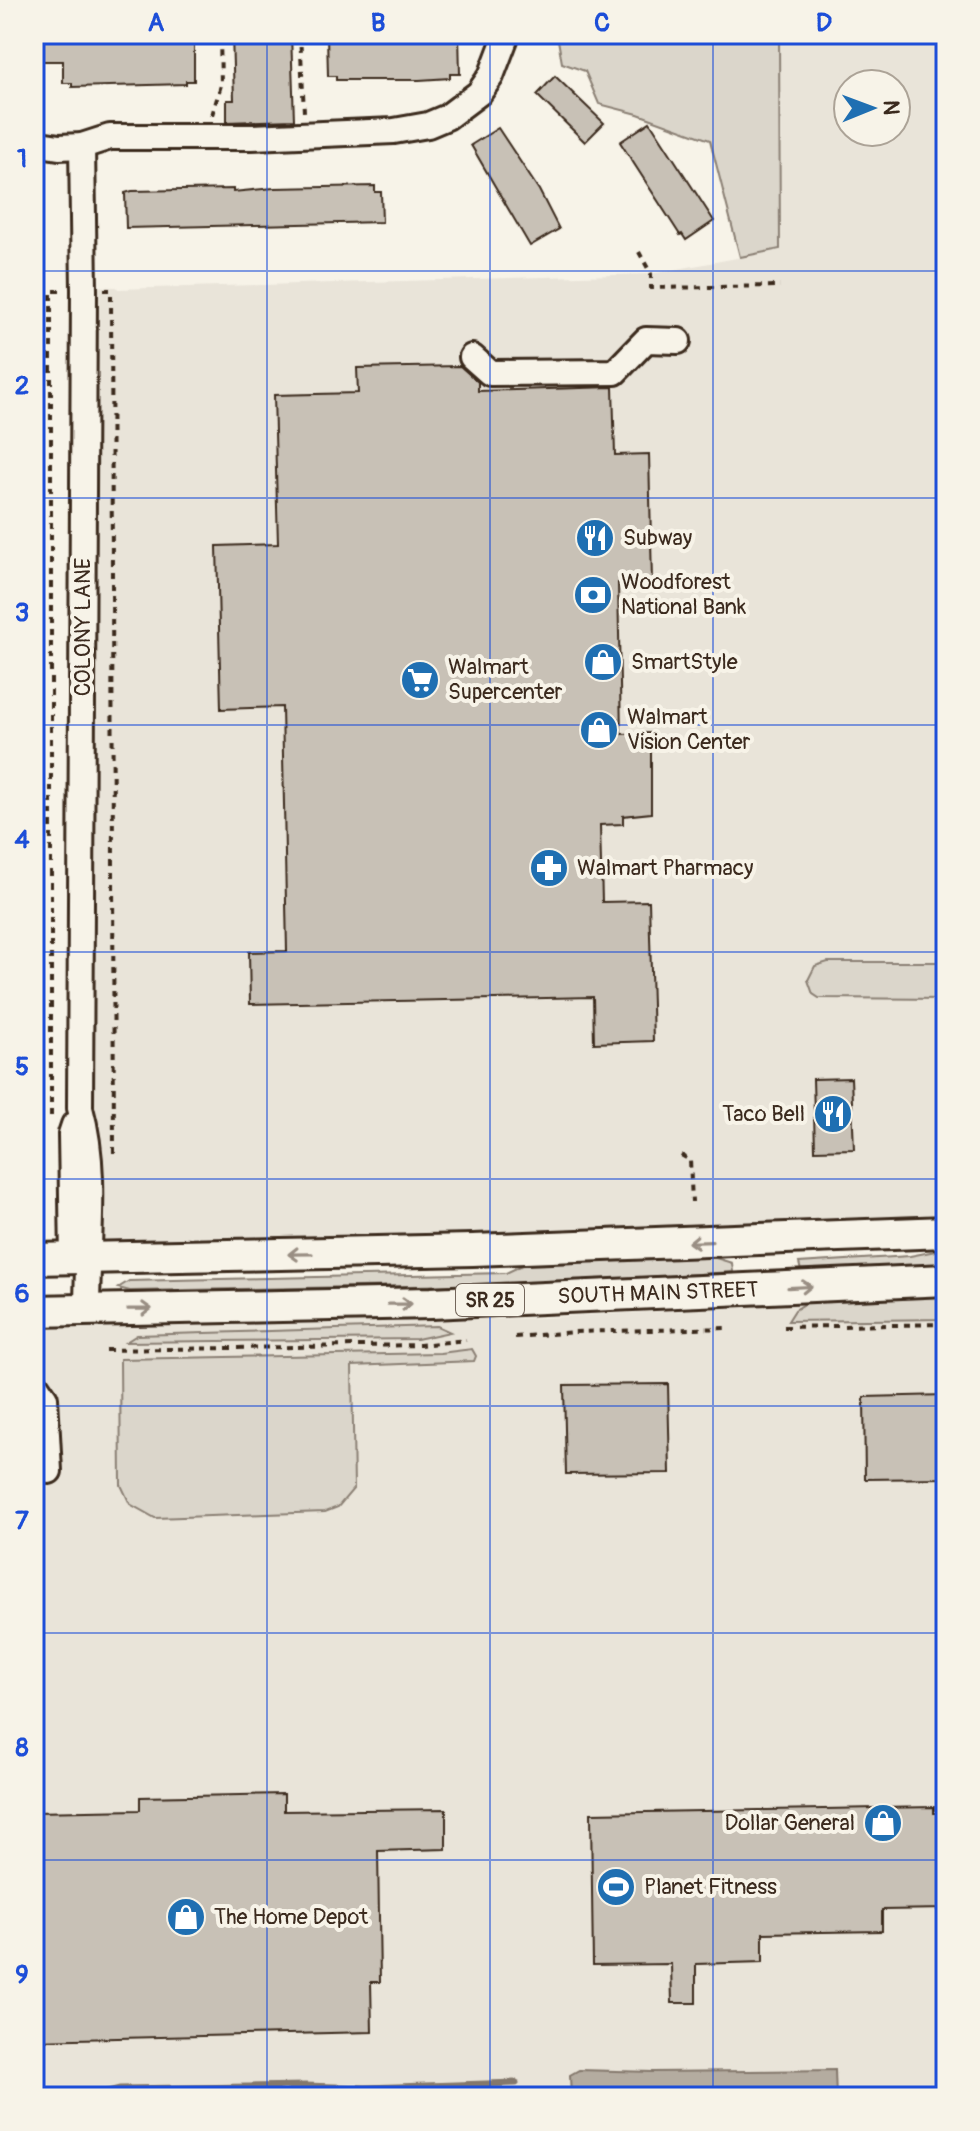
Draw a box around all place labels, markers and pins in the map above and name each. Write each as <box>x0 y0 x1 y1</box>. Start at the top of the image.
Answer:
restaurant icon: Subway <box>574 517 616 559</box>
place label: Subway <box>623 524 692 552</box>
place label: Woodforest National Bank <box>621 568 746 621</box>
bank icon: Woodforest National Bank <box>572 574 614 616</box>
shop icon: SmartStyle <box>582 641 624 683</box>
place label: SmartStyle <box>631 648 738 676</box>
place label: Walmart Supercenter <box>448 653 563 706</box>
supermarket icon: Walmart Supercenter <box>399 659 441 701</box>
place label: Walmart Vision Center <box>627 703 751 756</box>
shop icon: Walmart Vision Center <box>578 709 620 751</box>
pharmacy icon: Walmart Pharmacy <box>528 847 570 889</box>
place label: Walmart Pharmacy <box>577 854 753 882</box>
restaurant icon: Taco Bell <box>812 1093 854 1135</box>
place label: Taco Bell <box>722 1100 805 1128</box>
shop icon: Dollar General <box>862 1802 904 1844</box>
place label: Dollar General <box>724 1809 855 1837</box>
sports icon: Planet Fitness <box>595 1866 637 1908</box>
place label: Planet Fitness <box>644 1873 777 1901</box>
shop icon: The Home Depot <box>165 1896 207 1938</box>
place label: The Home Depot <box>214 1903 368 1931</box>

